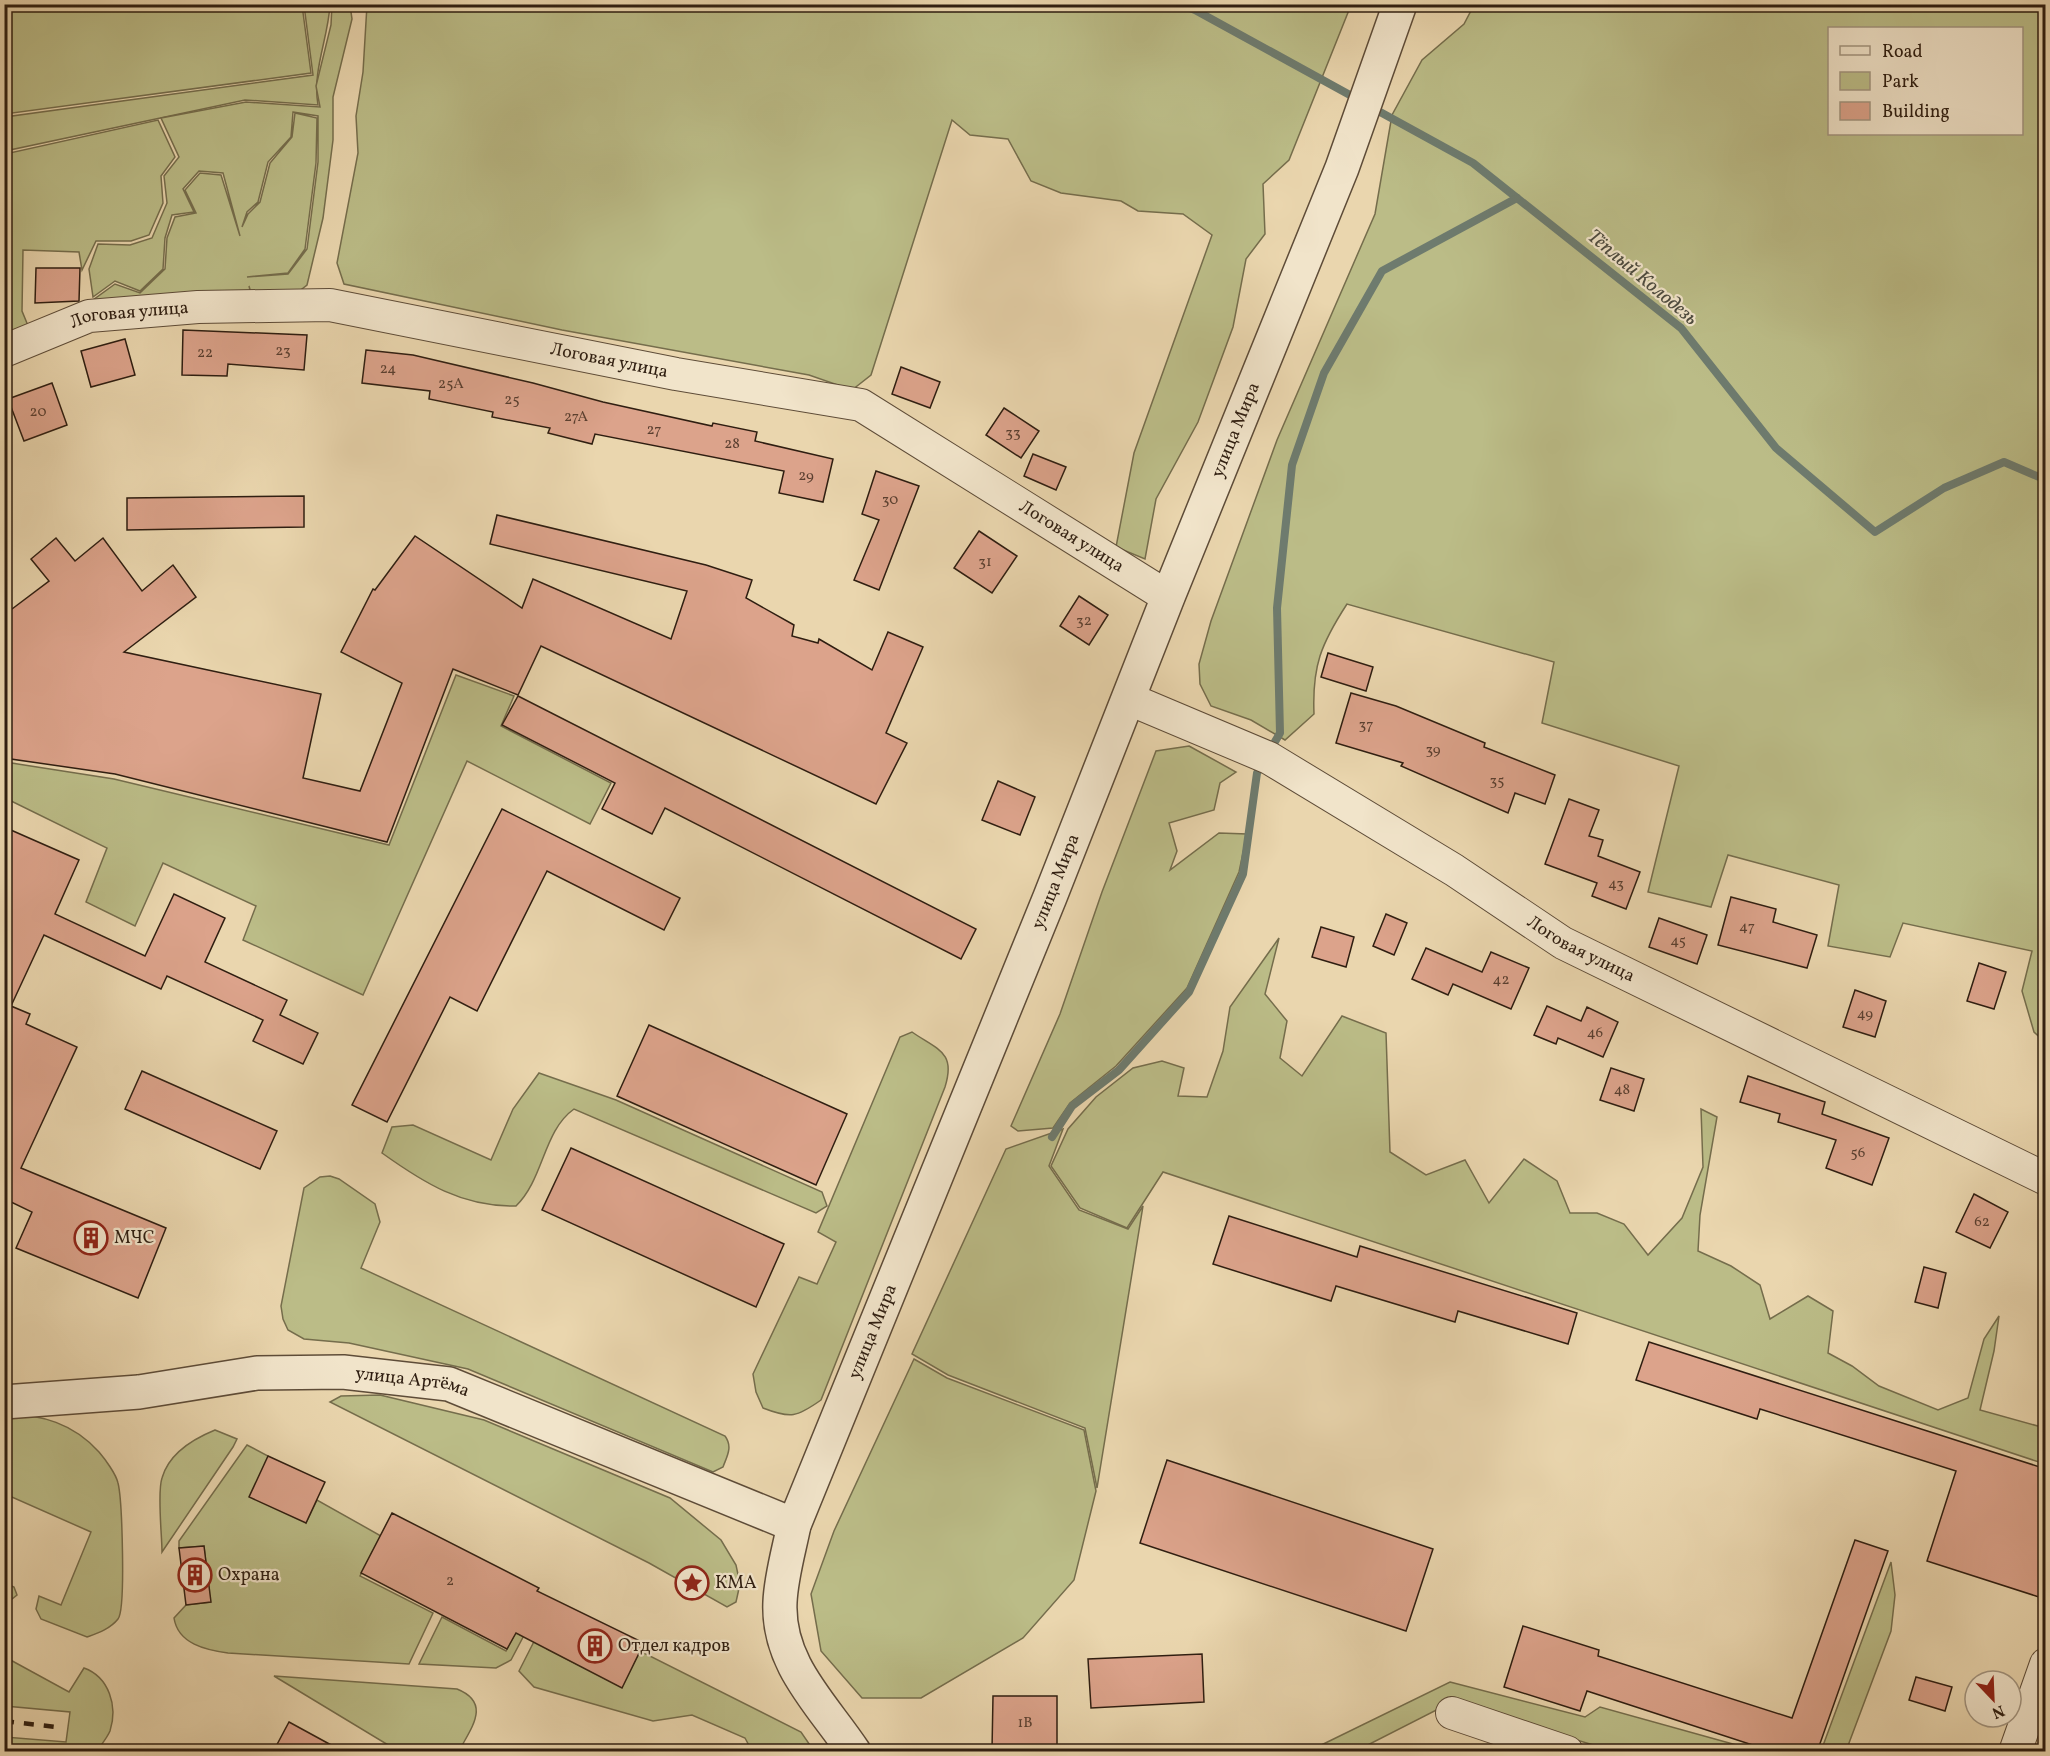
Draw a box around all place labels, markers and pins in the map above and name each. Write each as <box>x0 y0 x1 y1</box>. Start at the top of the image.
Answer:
building icon: МЧС <box>73 1220 109 1256</box>
place label: МЧС <box>114 1226 155 1251</box>
building icon: Охрана <box>177 1557 213 1593</box>
place label: Охрана <box>218 1563 280 1588</box>
place icon: КМА <box>674 1565 710 1601</box>
place label: КМА <box>715 1571 757 1596</box>
building icon: Отдел кадров <box>577 1628 613 1664</box>
place label: Отдел кадров <box>618 1634 730 1659</box>

